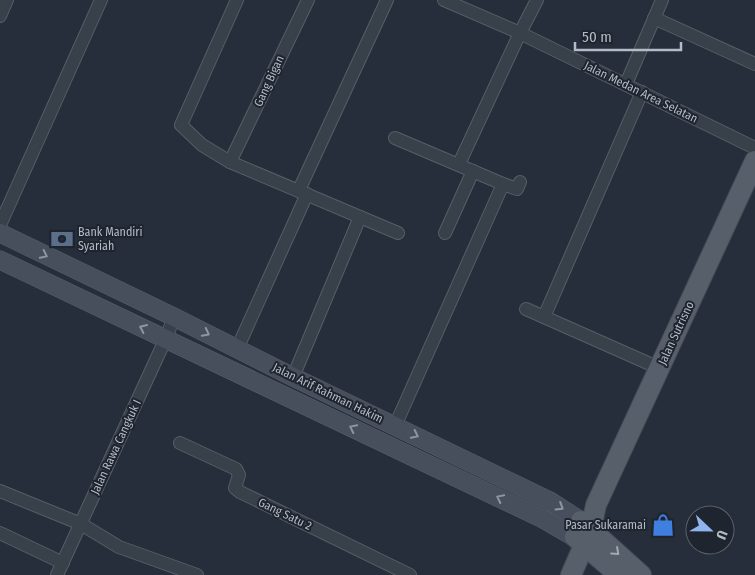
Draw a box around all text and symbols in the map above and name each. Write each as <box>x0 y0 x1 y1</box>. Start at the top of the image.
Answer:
scale bar <box>575 20 681 52</box>
text: 50 m <box>582 28 612 46</box>
street label: Gang Bigan <box>251 53 287 109</box>
street label: Jalan Medan Area Selatan <box>582 58 700 126</box>
place label: Bank Mandiri Syariah <box>78 225 143 253</box>
bank icon: Bank Mandiri Syariah <box>49 226 75 252</box>
one-way arrow <box>39 248 48 259</box>
street label: Jalan Sutrisno <box>655 299 697 367</box>
one-way arrow <box>139 323 148 334</box>
one-way arrow <box>201 327 210 337</box>
street label: Jalan Arif Rahman Hakim <box>271 360 385 426</box>
street label: Jalan Rawa Cangkuk I <box>88 397 144 497</box>
one-way arrow <box>349 424 358 434</box>
one-way arrow <box>410 429 419 439</box>
one-way arrow <box>496 494 505 504</box>
street label: Gang Satu 2 <box>256 495 314 533</box>
one-way arrow <box>555 501 564 511</box>
north arrow <box>685 505 735 555</box>
shop icon: Pasar Sukaramai <box>650 512 676 538</box>
place label: Pasar Sukaramai <box>565 518 646 532</box>
text: U <box>712 528 731 542</box>
one-way arrow <box>610 546 619 555</box>

